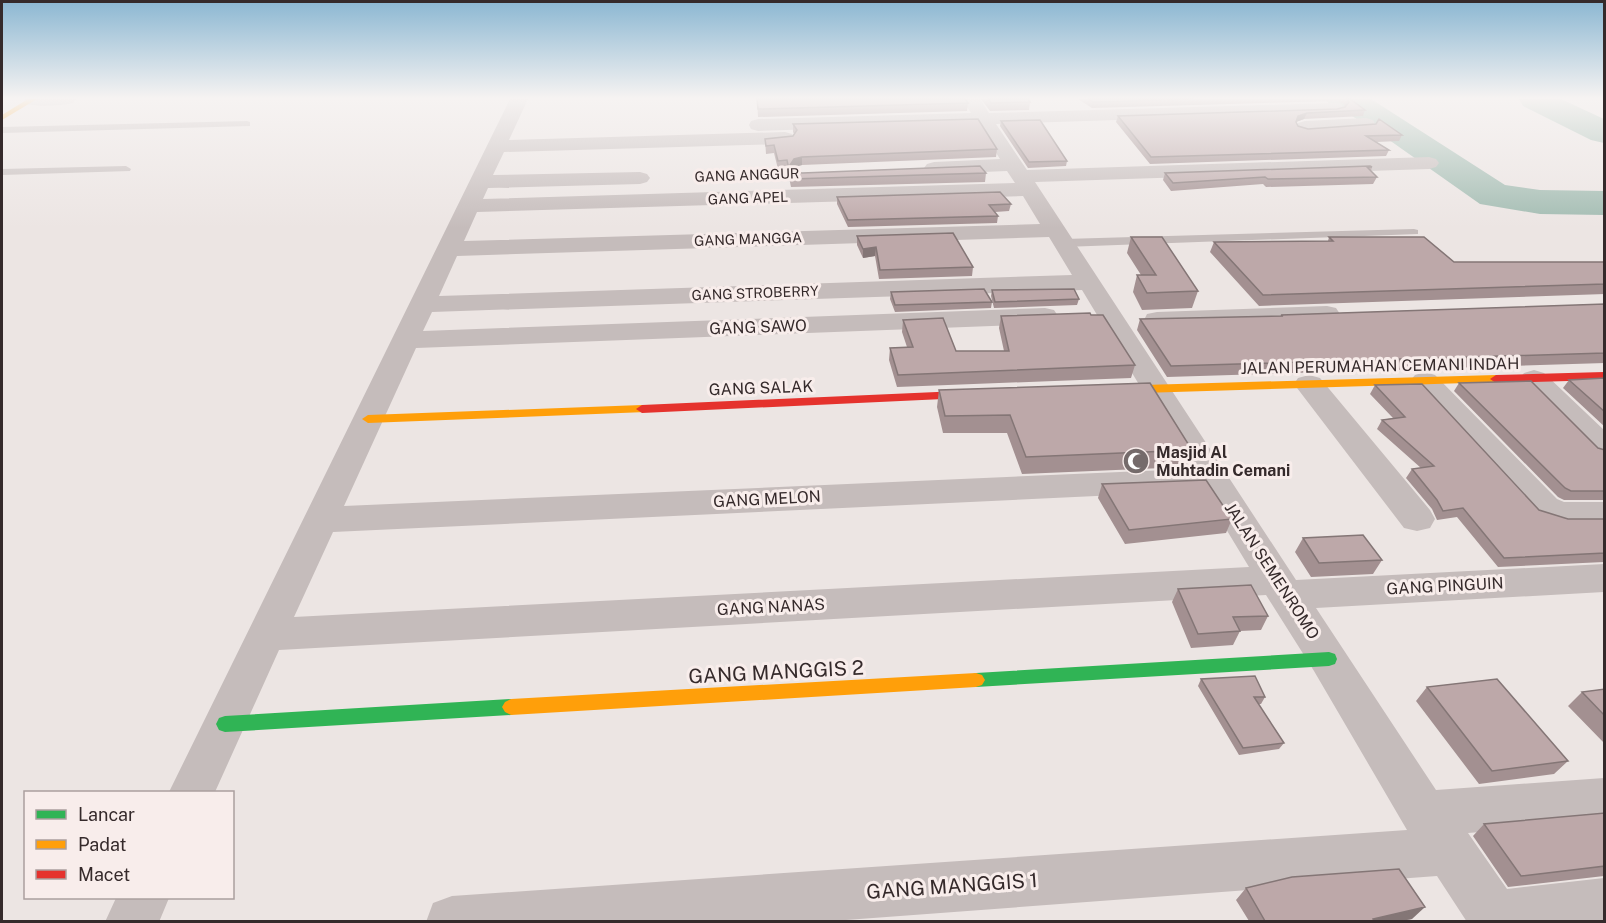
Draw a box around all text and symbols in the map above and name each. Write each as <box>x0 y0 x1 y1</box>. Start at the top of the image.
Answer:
street label: GANG ANGGUR <box>694 165 800 185</box>
street label: GANG APEL <box>708 189 788 207</box>
street label: GANG MANGGA <box>694 229 802 249</box>
street label: GANG STROBERRY <box>691 283 819 303</box>
street label: GANG SAWO <box>709 316 807 338</box>
street label: JALAN PERUMAHAN CEMANI INDAH <box>1240 354 1520 378</box>
street label: GANG SALAK <box>709 377 814 399</box>
place label: Masjid Al Muhtadin Cemani <box>1156 443 1290 480</box>
mosque icon: Masjid Al Muhtadin Cemani <box>1121 446 1151 476</box>
street label: GANG MELON <box>713 487 821 511</box>
street label: JALAN SEMENROMO <box>1221 499 1323 643</box>
street label: GANG PINGUIN <box>1386 573 1504 599</box>
street label: GANG NANAS <box>716 595 826 619</box>
street label: GANG MANGGIS 2 <box>688 655 864 689</box>
legend <box>24 791 234 899</box>
text: Lancar <box>78 804 135 825</box>
text: Padat <box>78 834 127 855</box>
text: Macet <box>78 864 130 885</box>
street label: GANG MANGGIS 1 <box>865 868 1039 904</box>

